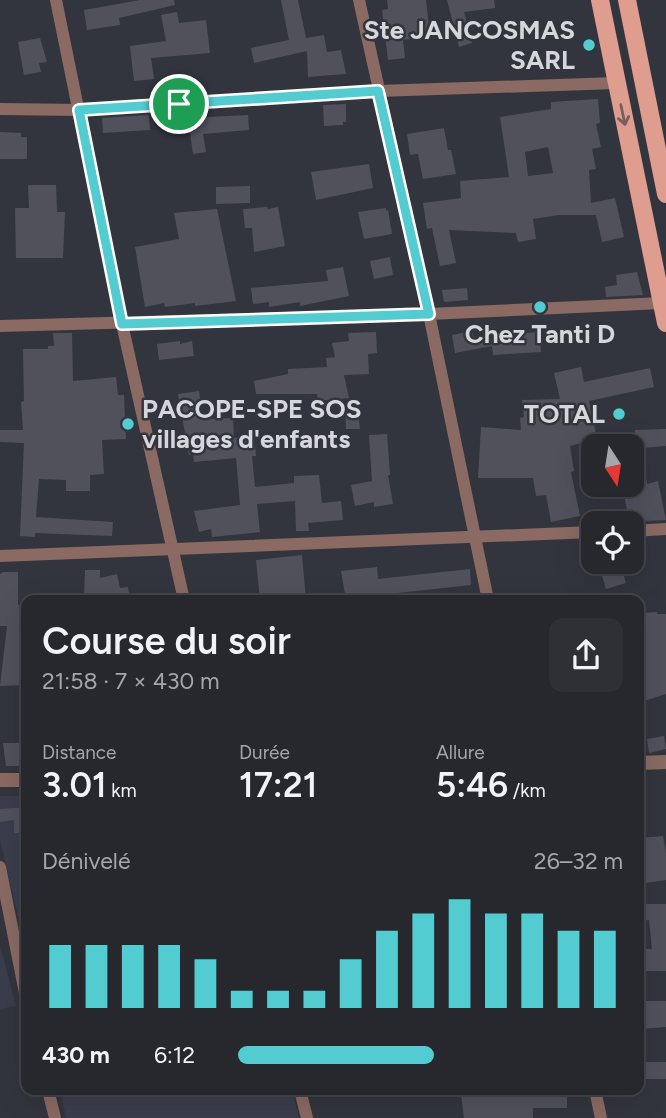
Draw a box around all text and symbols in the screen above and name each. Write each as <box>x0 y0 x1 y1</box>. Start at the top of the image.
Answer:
place label: Ste JANCOSMAS SARL <box>364 14 575 76</box>
marker: Ste JANCOSMAS SARL <box>581 37 597 53</box>
pin <box>149 74 209 134</box>
icon: arrive <box>160 85 198 123</box>
one-way arrow <box>616 103 630 126</box>
marker: Chez Tanti D <box>532 299 548 315</box>
place label: Chez Tanti D <box>465 318 615 350</box>
place label: PACOPE-SPE SOS villages d'enfants <box>142 393 361 455</box>
place label: TOTAL <box>524 398 605 430</box>
marker: TOTAL <box>611 406 627 422</box>
marker: PACOPE-SPE SOS villages d'enfants <box>120 416 136 432</box>
north arrow <box>581 434 644 497</box>
map controls <box>581 434 644 574</box>
button: locate <box>581 511 644 574</box>
text: Course du soir <box>42 618 291 664</box>
button: share <box>549 618 623 692</box>
text: 21:58 · 7 × 430 m <box>42 667 220 695</box>
text: Distance <box>42 741 116 764</box>
text: Durée <box>239 741 290 764</box>
text: Allure <box>436 741 485 764</box>
text: 3.01 <box>42 764 107 806</box>
text: 17:21 <box>239 764 317 806</box>
text: 5:46 <box>436 764 508 806</box>
text: km <box>107 779 137 802</box>
text: /km <box>508 779 546 802</box>
text: Dénivelé <box>42 847 130 875</box>
text: 26–32 m <box>534 847 623 875</box>
text: 430 m <box>42 1041 110 1069</box>
text: 6:12 <box>154 1041 195 1069</box>

